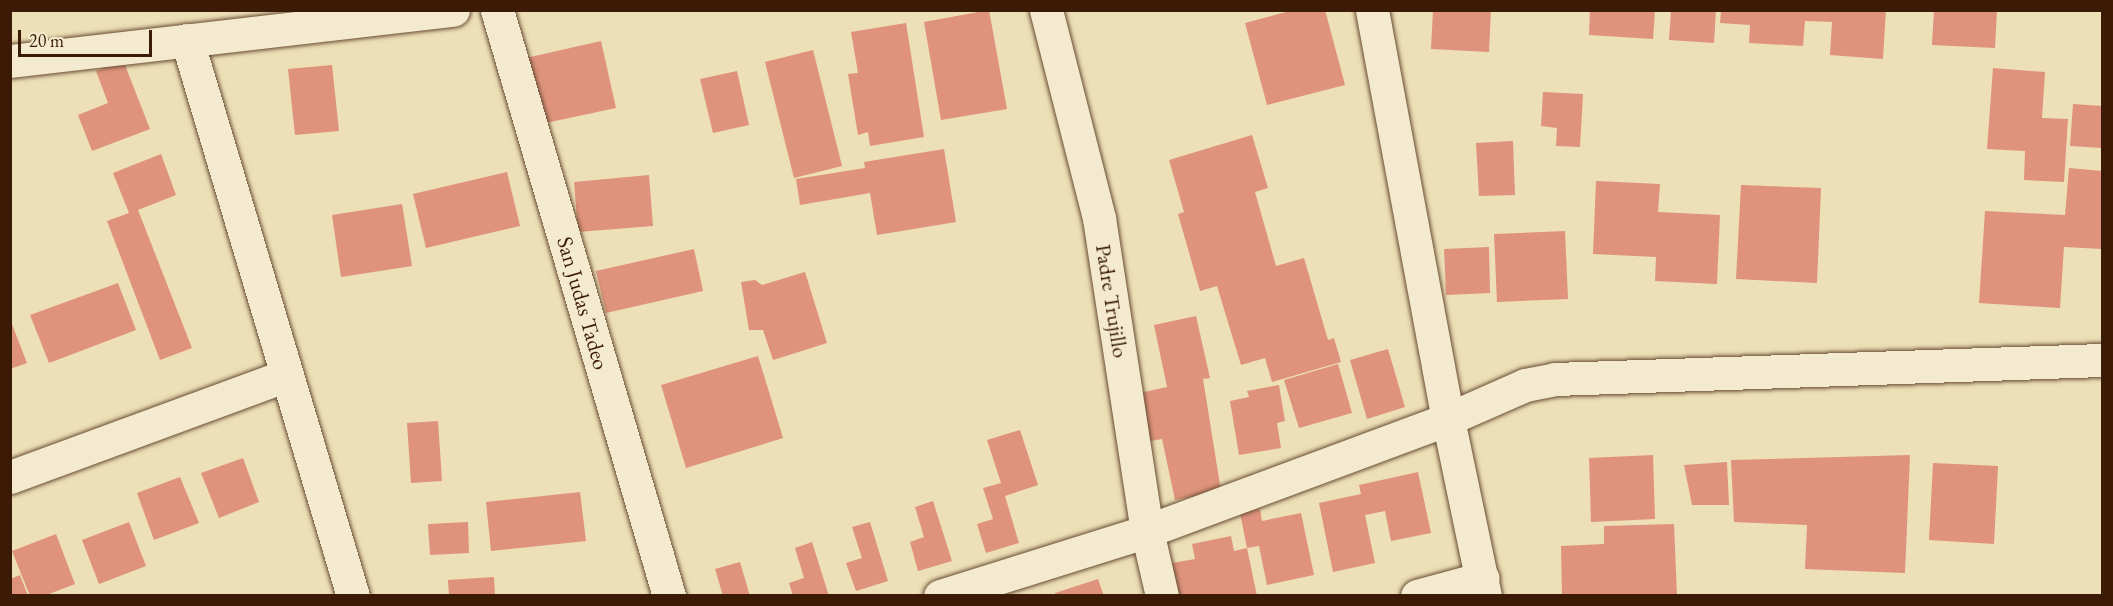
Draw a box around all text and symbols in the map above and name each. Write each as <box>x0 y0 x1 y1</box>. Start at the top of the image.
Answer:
scale bar <box>21 18 154 56</box>
text: 20 m <box>29 29 64 52</box>
street label: San Judas Tadeo <box>551 233 615 373</box>
street label: Padre Trujillo <box>1090 242 1134 360</box>

